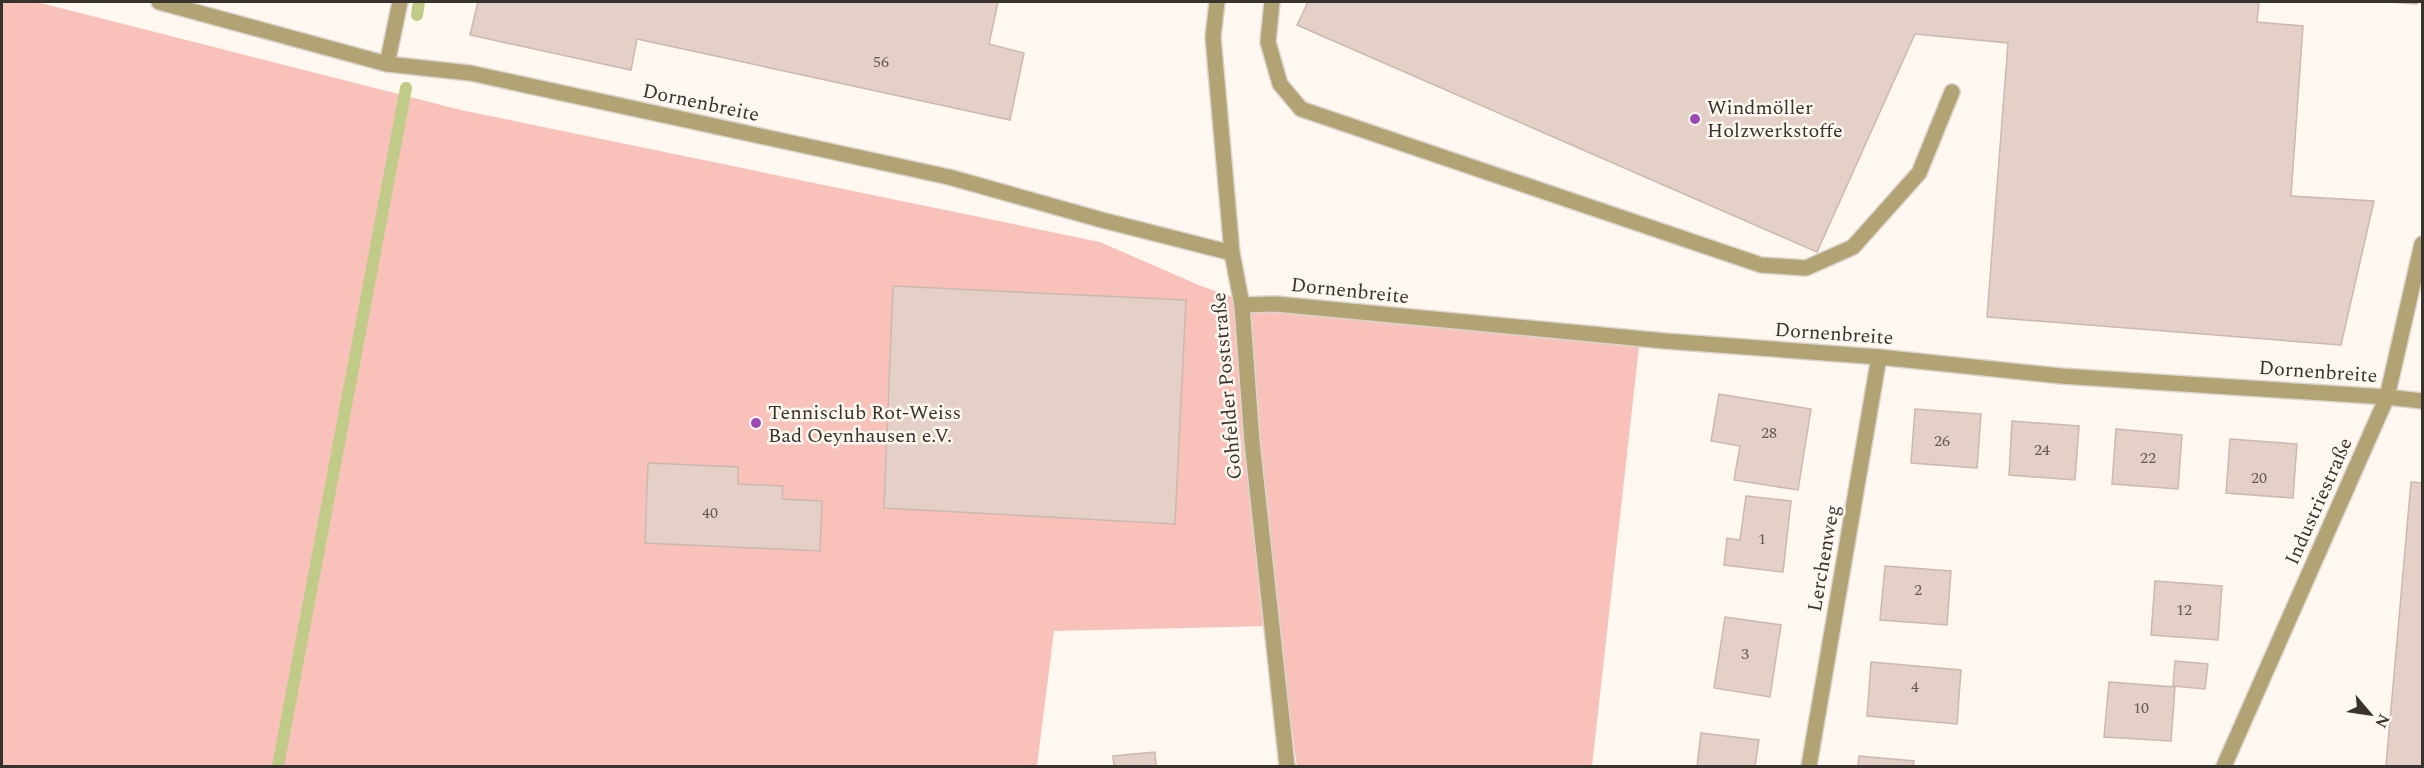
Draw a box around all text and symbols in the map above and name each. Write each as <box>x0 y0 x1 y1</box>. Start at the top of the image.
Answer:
house number: 56 <box>873 50 889 74</box>
street label: Dornenbreite <box>640 76 762 130</box>
place label: Windmöller Holzwerkstoffe <box>1707 93 1843 146</box>
marker: Windmöller Holzwerkstoffe <box>1688 112 1702 126</box>
street label: Dornenbreite <box>1289 270 1411 312</box>
street label: Gohfelder Poststraße <box>1204 291 1250 481</box>
street label: Dornenbreite <box>1774 315 1894 353</box>
street label: Dornenbreite <box>2258 353 2378 391</box>
place label: Tennisclub Rot-Weiss Bad Oeynhausen e.V. <box>768 398 961 451</box>
marker: Tennisclub Rot-Weiss Bad Oeynhausen e.V. <box>749 416 763 430</box>
house number: 28 <box>1761 421 1777 445</box>
house number: 26 <box>1934 429 1950 453</box>
street label: Industriestraße <box>2277 433 2360 570</box>
house number: 24 <box>2034 438 2050 462</box>
house number: 22 <box>2140 446 2156 470</box>
house number: 20 <box>2251 466 2267 490</box>
house number: 40 <box>702 501 718 525</box>
street label: Lerchenweg <box>1800 502 1848 614</box>
house number: 1 <box>1758 527 1766 551</box>
house number: 2 <box>1914 578 1922 602</box>
house number: 12 <box>2176 598 2192 622</box>
house number: 3 <box>1741 642 1749 666</box>
house number: 4 <box>1911 675 1919 699</box>
north arrow <box>2340 684 2400 744</box>
house number: 10 <box>2133 696 2149 720</box>
text: N <box>2369 709 2396 732</box>

